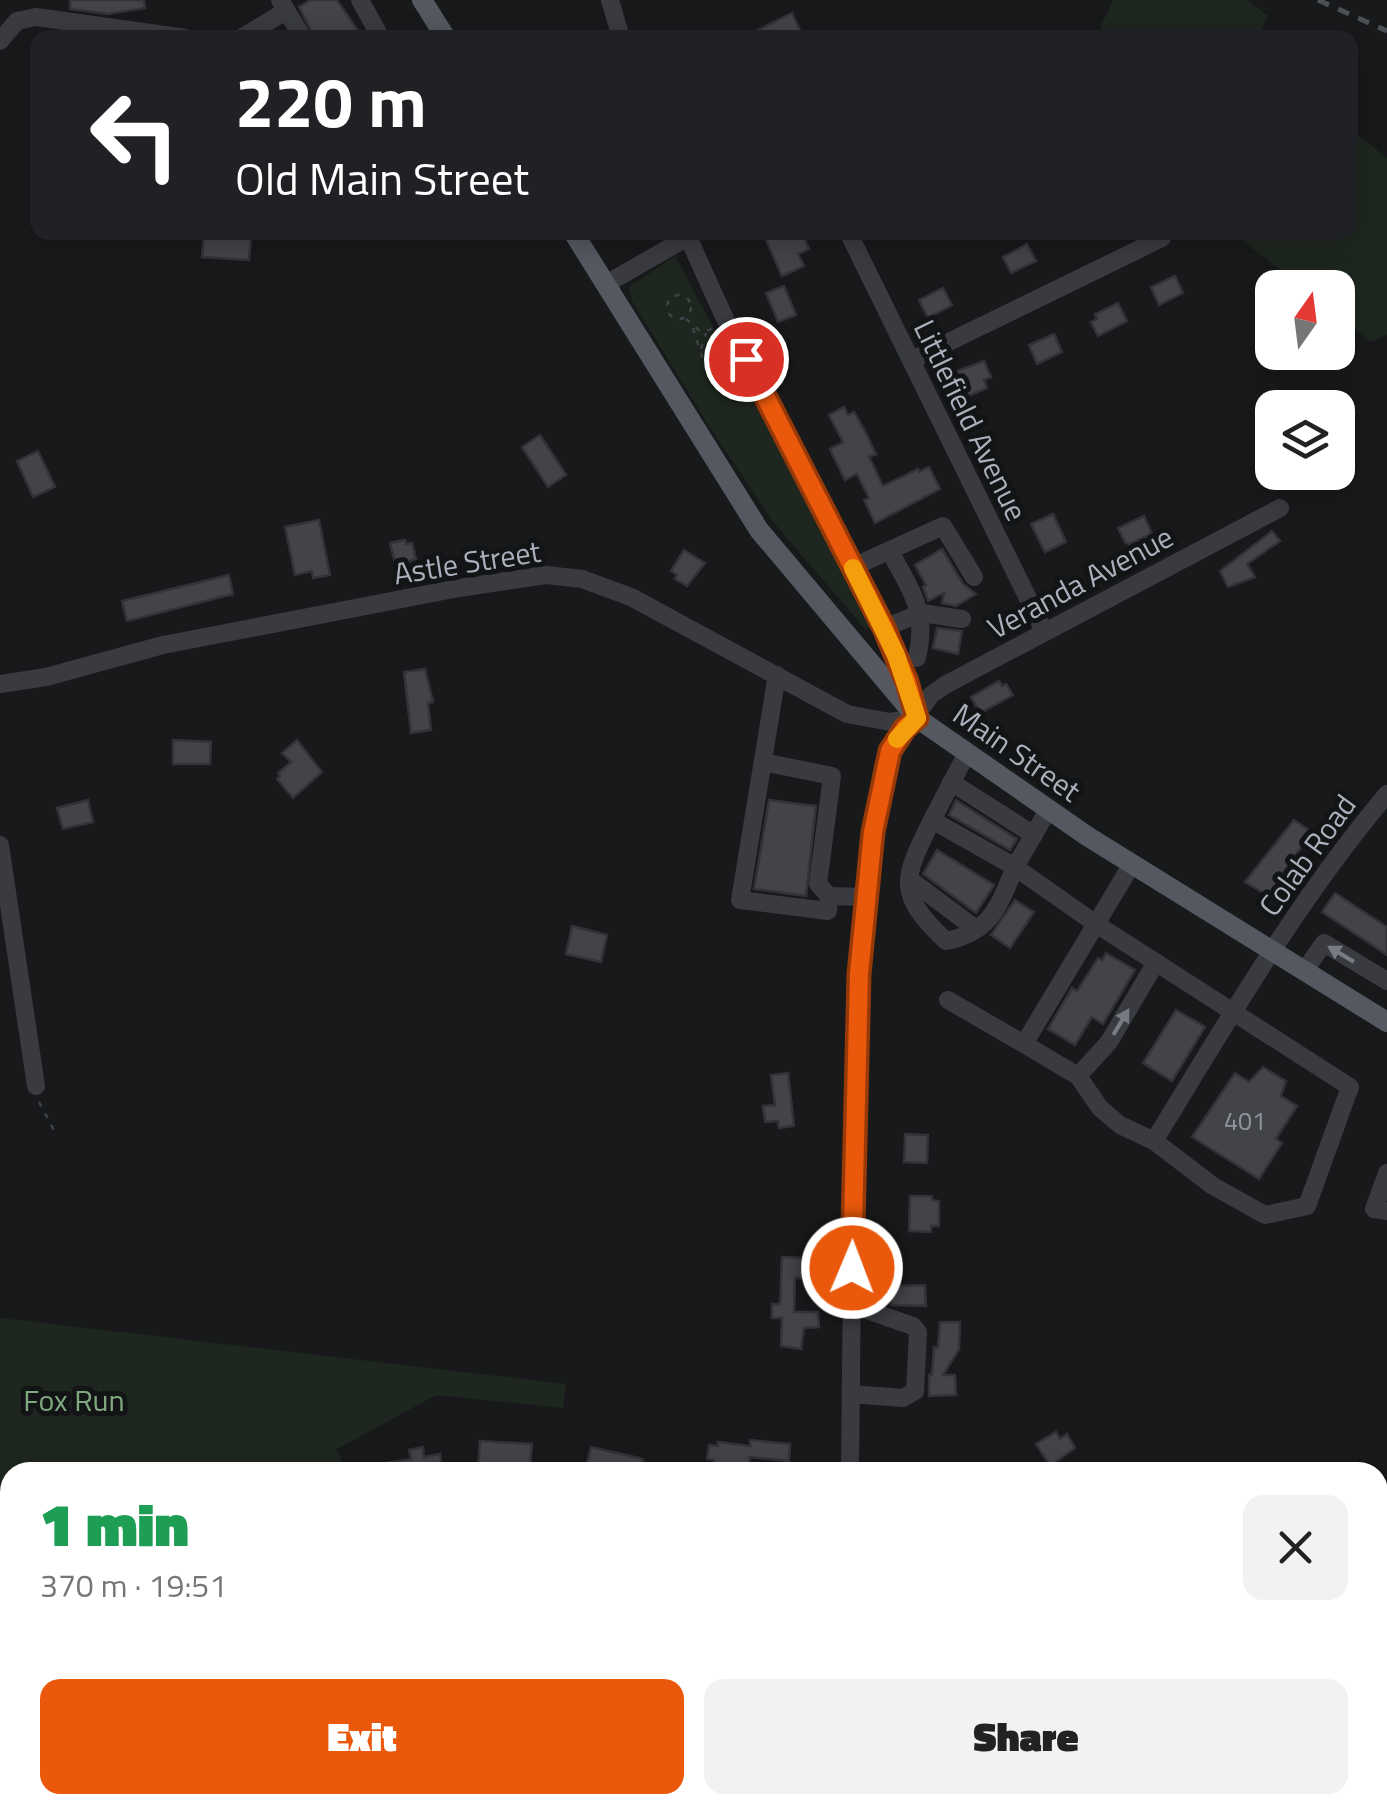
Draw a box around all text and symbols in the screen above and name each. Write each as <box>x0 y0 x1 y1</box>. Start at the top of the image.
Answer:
text: 220 m <box>235 48 427 154</box>
icon: left <box>70 70 200 200</box>
text: Old Main Street <box>235 144 529 212</box>
north arrow <box>1255 270 1355 370</box>
map controls <box>1255 270 1355 490</box>
street label: Littlefield Avenue <box>902 312 1040 528</box>
pin <box>704 317 789 402</box>
icon: arrive <box>719 332 774 387</box>
button: layers <box>1255 390 1355 490</box>
street label: Veranda Avenue <box>979 514 1181 650</box>
street label: Astle Street <box>390 528 544 596</box>
street label: Main Street <box>944 691 1091 813</box>
street label: Colab Road <box>1247 784 1367 926</box>
one-way arrow <box>1327 946 1355 963</box>
one-way arrow <box>1112 1008 1129 1036</box>
house number: 401 <box>1224 1102 1266 1140</box>
position arrow <box>800 1216 904 1320</box>
park label: Fox Run <box>23 1377 125 1423</box>
text: 1 min <box>40 1478 189 1569</box>
button: close <box>1243 1495 1348 1600</box>
text: 370 m · 19:51 <box>40 1561 227 1609</box>
button: Exit <box>40 1679 684 1794</box>
button: Share <box>704 1679 1348 1794</box>

